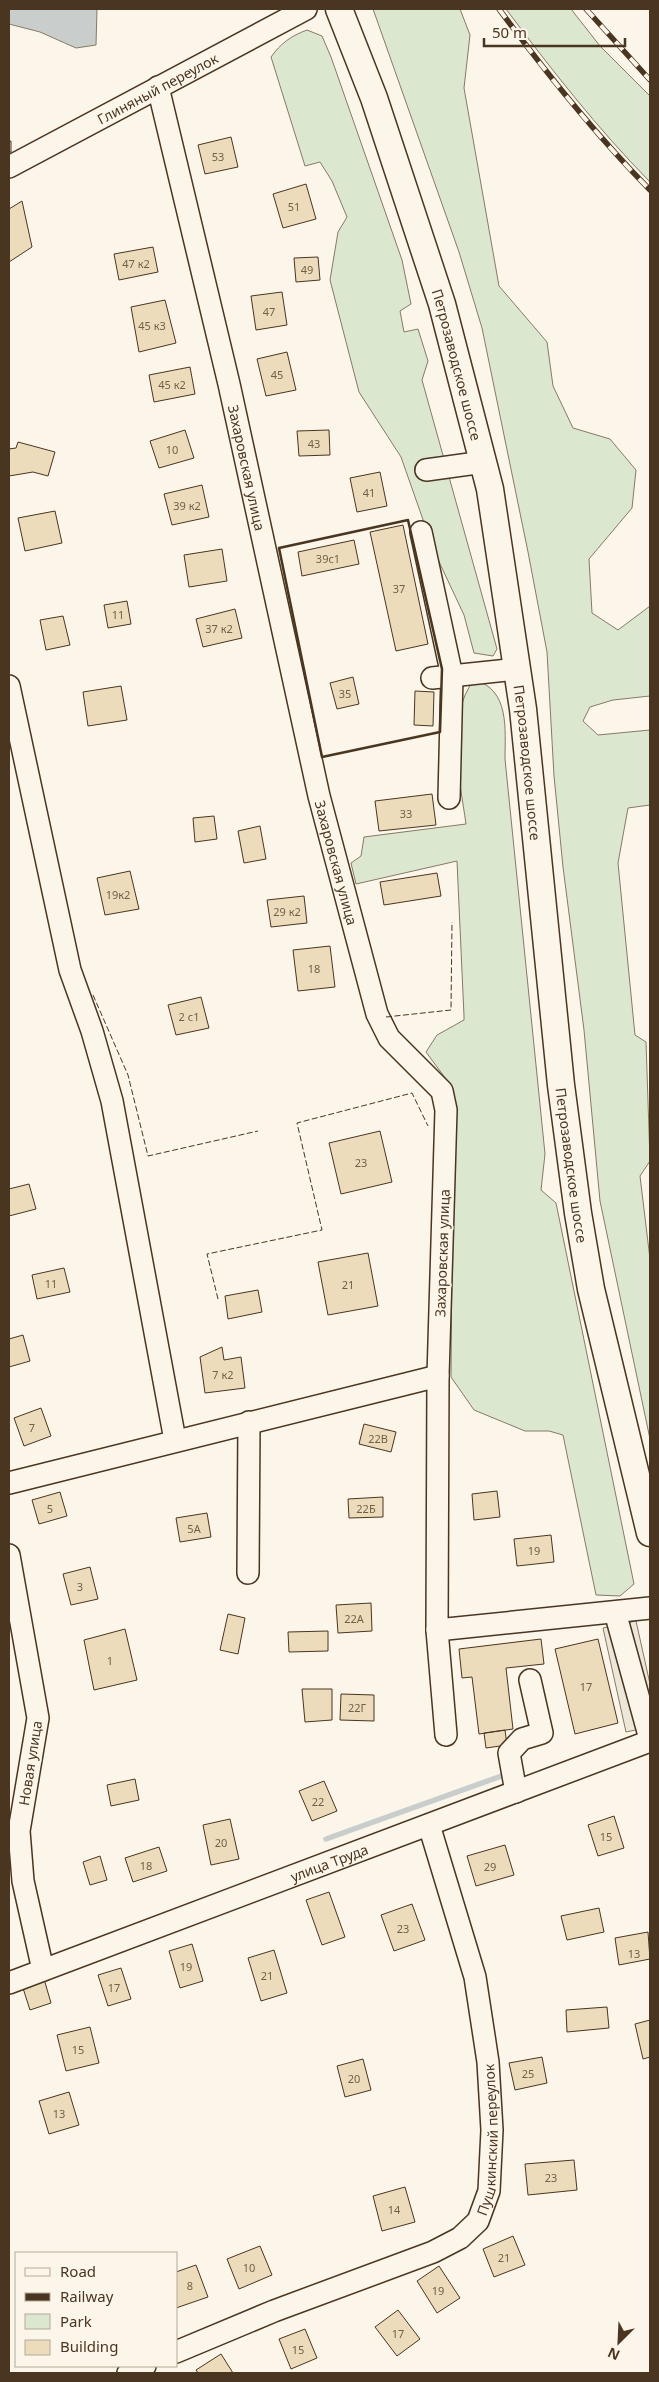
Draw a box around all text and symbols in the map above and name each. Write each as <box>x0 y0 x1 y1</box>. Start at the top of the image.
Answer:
scale bar <box>484 15 625 47</box>
text: 50 m <box>492 22 527 42</box>
street label: Глиняный переулок <box>94 48 222 128</box>
house number: 53 <box>212 149 224 164</box>
house number: 51 <box>288 199 300 214</box>
house number: 47 к2 <box>122 256 150 271</box>
house number: 49 <box>301 262 313 277</box>
street label: Петрозаводское шоссе <box>428 286 487 443</box>
house number: 47 <box>263 304 275 319</box>
house number: 45 к3 <box>138 318 166 333</box>
house number: 45 <box>271 367 283 382</box>
house number: 45 к2 <box>158 377 186 392</box>
street label: Захаровская улица <box>224 403 270 532</box>
house number: 43 <box>308 436 320 451</box>
house number: 10 <box>166 442 178 457</box>
house number: 41 <box>363 485 375 500</box>
house number: 39 к2 <box>173 498 201 513</box>
house number: 39с1 <box>316 551 340 566</box>
house number: 37 <box>393 581 405 596</box>
house number: 11 <box>112 607 124 622</box>
house number: 37 к2 <box>205 621 233 636</box>
street label: Петрозаводское шоссе <box>510 684 546 842</box>
house number: 35 <box>339 686 351 701</box>
street label: Захаровская улица <box>311 798 362 927</box>
house number: 33 <box>400 806 412 821</box>
house number: 19к2 <box>106 887 130 902</box>
house number: 29 к2 <box>273 904 301 919</box>
house number: 18 <box>308 961 320 976</box>
house number: 2 с1 <box>179 1009 199 1024</box>
street label: Петрозаводское шоссе <box>552 1087 592 1244</box>
house number: 23 <box>355 1155 367 1170</box>
street label: Захаровская улица <box>430 1189 454 1317</box>
house number: 11 <box>45 1276 57 1291</box>
house number: 21 <box>342 1277 354 1292</box>
house number: 7 к2 <box>212 1367 234 1382</box>
house number: 7 <box>29 1420 35 1435</box>
house number: 22В <box>368 1431 388 1446</box>
house number: 5 <box>47 1501 53 1516</box>
house number: 22Б <box>356 1501 376 1516</box>
house number: 5А <box>187 1521 202 1536</box>
house number: 19 <box>528 1543 540 1558</box>
house number: 3 <box>77 1579 83 1594</box>
house number: 22А <box>344 1611 365 1626</box>
house number: 1 <box>107 1653 113 1668</box>
house number: 17 <box>580 1679 592 1694</box>
house number: 22Г <box>348 1700 366 1715</box>
street label: Новая улица <box>14 1719 46 1807</box>
house number: 22 <box>312 1794 324 1809</box>
house number: 15 <box>600 1829 612 1844</box>
house number: 20 <box>215 1835 227 1850</box>
street label: улица Труда <box>287 1839 370 1885</box>
house number: 18 <box>140 1858 152 1873</box>
house number: 29 <box>484 1859 496 1874</box>
house number: 23 <box>397 1921 409 1936</box>
house number: 13 <box>628 1946 640 1961</box>
house number: 19 <box>180 1959 192 1974</box>
house number: 21 <box>261 1968 273 1983</box>
house number: 17 <box>108 1980 120 1995</box>
house number: 15 <box>72 2042 84 2057</box>
street label: Пушкинский переулок <box>471 2063 501 2218</box>
house number: 25 <box>522 2066 534 2081</box>
house number: 20 <box>348 2071 360 2086</box>
house number: 13 <box>53 2106 65 2121</box>
house number: 23 <box>545 2170 557 2185</box>
house number: 14 <box>388 2202 401 2217</box>
house number: 21 <box>498 2250 510 2265</box>
legend <box>15 2252 178 2367</box>
house number: 10 <box>243 2260 255 2275</box>
text: Road <box>60 2261 96 2281</box>
house number: 8 <box>187 2278 193 2293</box>
house number: 19 <box>432 2283 444 2298</box>
text: Railway <box>60 2286 114 2306</box>
text: Park <box>60 2311 92 2331</box>
north arrow <box>594 2317 644 2367</box>
house number: 17 <box>392 2326 404 2341</box>
text: Building <box>60 2336 118 2356</box>
house number: 15 <box>292 2342 304 2357</box>
text: N <box>604 2343 623 2365</box>

